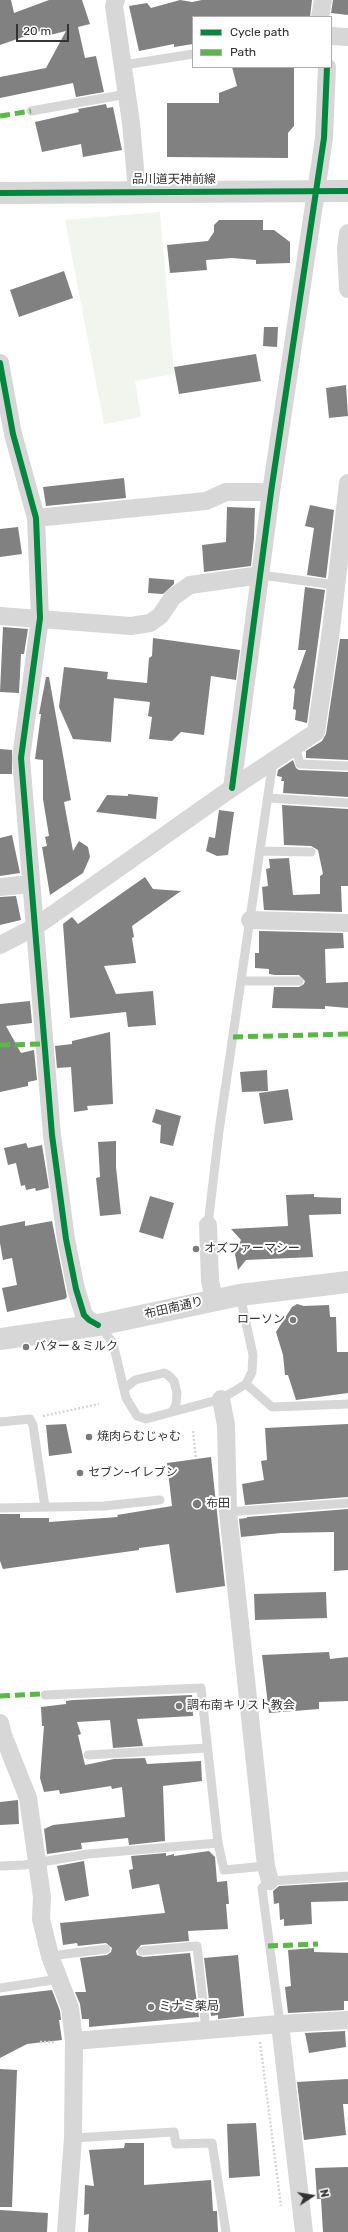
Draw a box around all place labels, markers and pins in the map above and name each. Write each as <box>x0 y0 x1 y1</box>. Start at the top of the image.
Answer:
place label: オズファーマシー <box>204 1242 300 1256</box>
marker: オズファーマシー <box>191 1244 201 1254</box>
place label: ローソン <box>237 1313 285 1327</box>
marker: ローソン <box>288 1315 298 1325</box>
place label: バター＆ミルク <box>34 1340 118 1354</box>
marker: バター＆ミルク <box>21 1342 31 1352</box>
place label: 焼肉らむじゃむ <box>97 1430 181 1444</box>
marker: 焼肉らむじゃむ <box>84 1432 94 1442</box>
place label: セブン-イレブン <box>88 1466 178 1480</box>
marker: セブン-イレブン <box>75 1468 85 1478</box>
place label: 布田 <box>206 1497 230 1511</box>
marker: 布田 <box>191 1498 203 1510</box>
place label: 調布南キリスト教会 <box>187 1699 295 1713</box>
marker: 調布南キリスト教会 <box>174 1701 184 1711</box>
place label: ミナミ薬局 <box>159 2000 219 2014</box>
marker: ミナミ薬局 <box>146 2002 156 2012</box>

